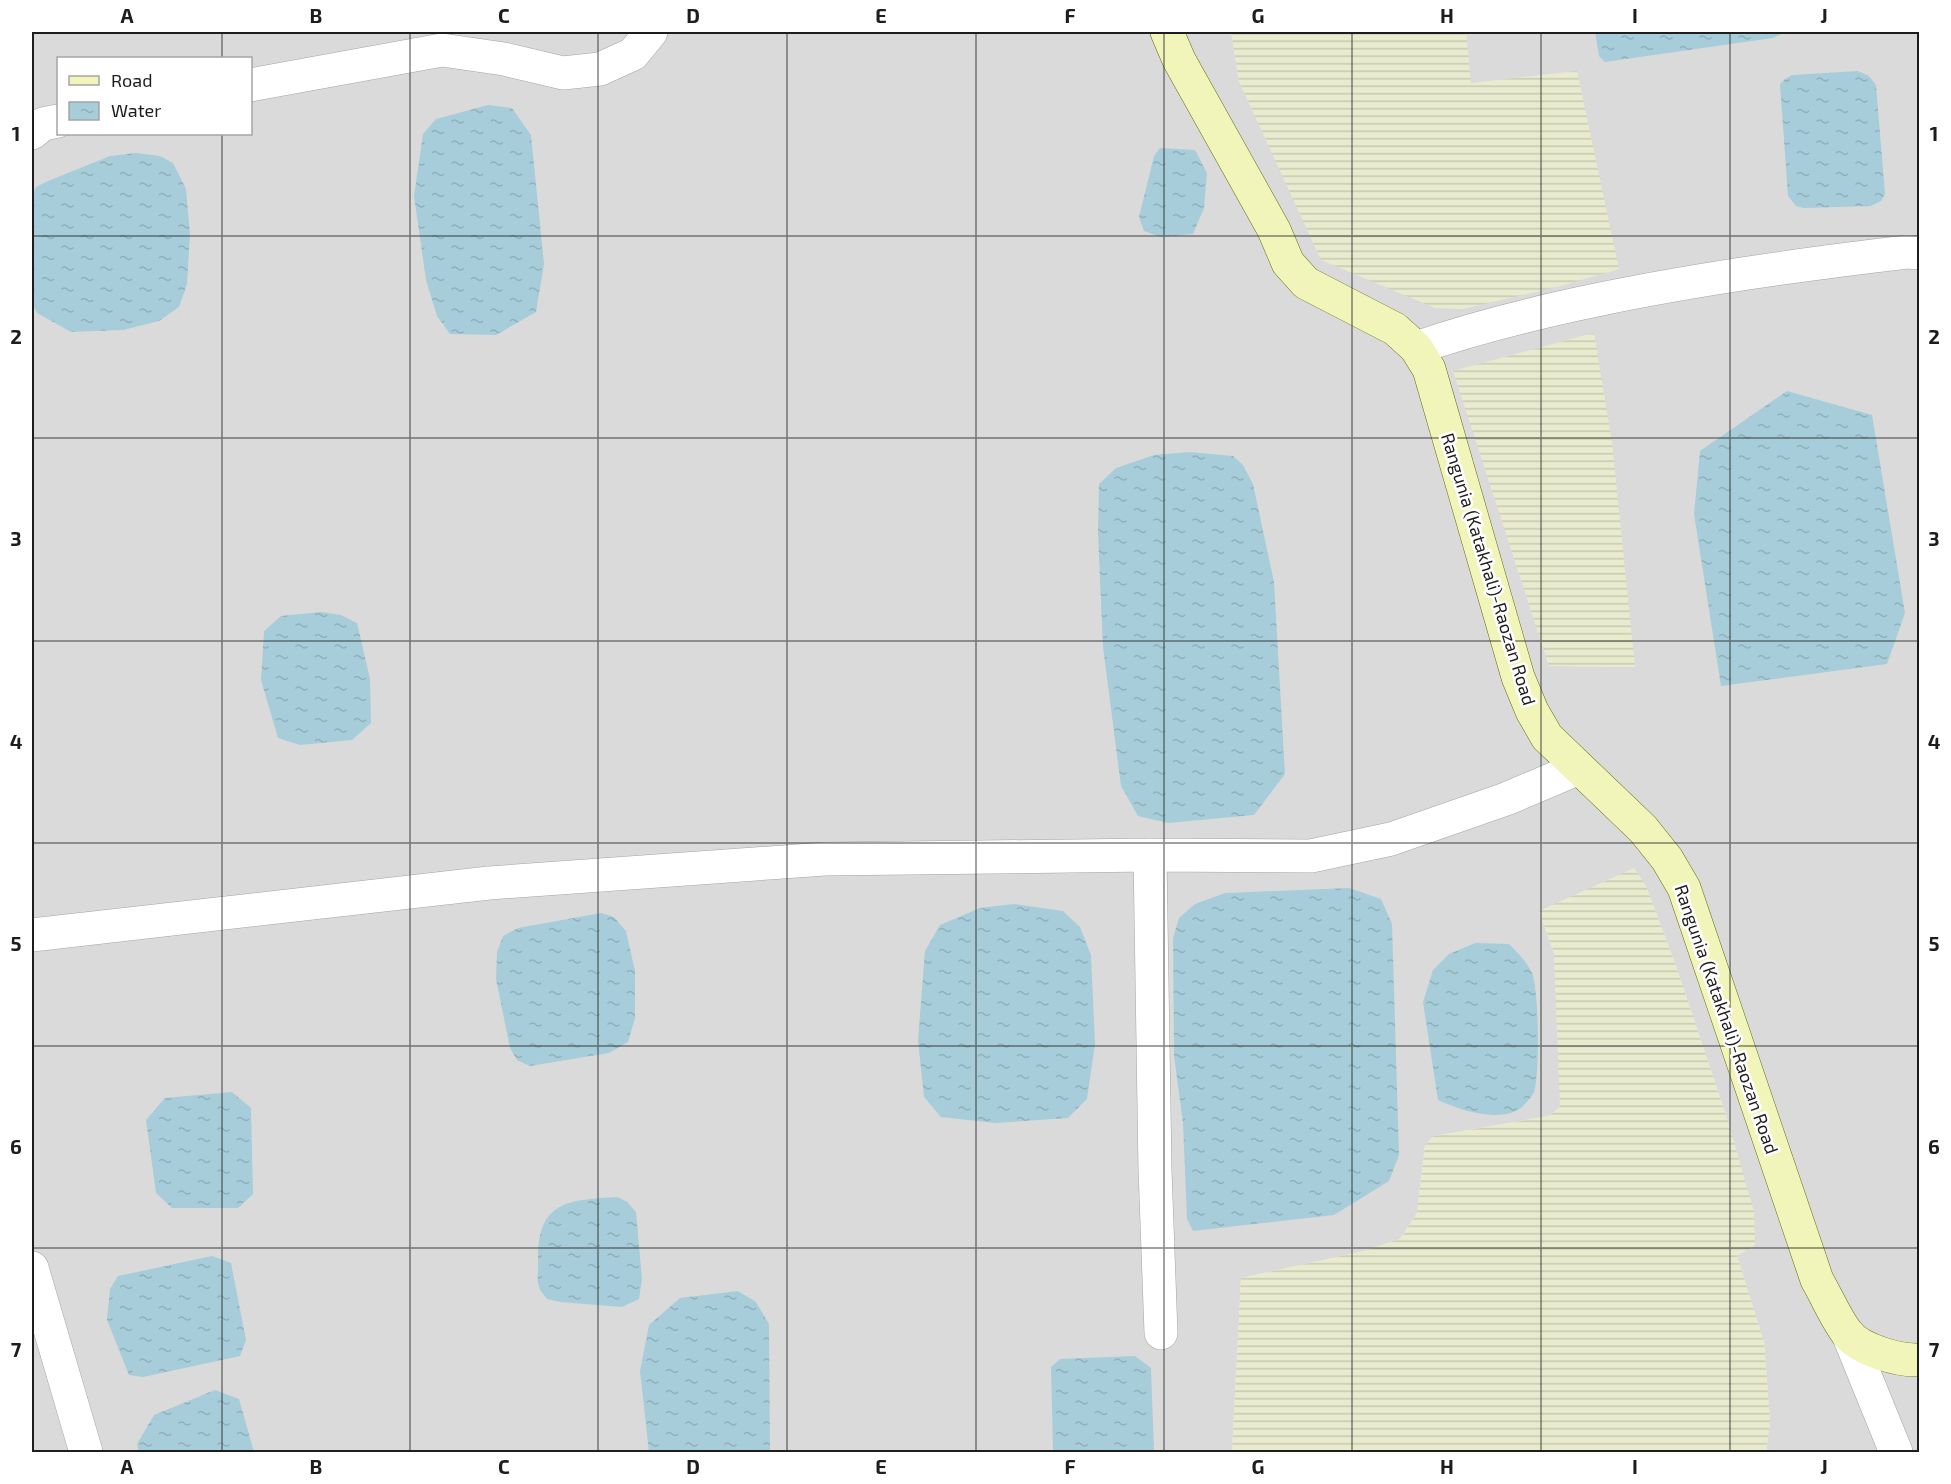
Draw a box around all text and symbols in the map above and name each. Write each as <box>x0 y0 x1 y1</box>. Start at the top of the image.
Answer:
text: A <box>120 3 134 27</box>
text: B <box>310 3 322 27</box>
text: C <box>498 3 510 27</box>
text: D <box>686 3 700 27</box>
text: E <box>875 3 887 27</box>
text: F <box>1064 3 1076 27</box>
text: G <box>1252 3 1264 27</box>
text: H <box>1440 3 1454 27</box>
text: I <box>1632 3 1638 27</box>
text: J <box>1820 3 1828 27</box>
legend <box>57 57 252 135</box>
text: Road <box>111 69 152 91</box>
text: Water <box>111 99 161 121</box>
text: 1 <box>12 121 20 145</box>
text: 1 <box>1930 121 1938 145</box>
text: 2 <box>10 324 22 348</box>
text: 2 <box>1928 324 1940 348</box>
street label: Rangunia (Katakhali)-Raozan Road <box>1437 430 1541 708</box>
text: 3 <box>10 526 22 550</box>
text: 3 <box>1928 526 1940 550</box>
text: 4 <box>10 729 23 753</box>
text: 4 <box>1928 729 1941 753</box>
street label: Rangunia (Katakhali)-Raozan Road <box>1670 881 1784 1157</box>
text: 5 <box>10 931 22 955</box>
text: 5 <box>1928 931 1940 955</box>
text: 6 <box>10 1134 22 1158</box>
text: 6 <box>1928 1134 1940 1158</box>
text: 7 <box>11 1337 22 1361</box>
text: 7 <box>1929 1337 1940 1361</box>
text: A <box>120 1454 134 1478</box>
text: B <box>310 1454 322 1478</box>
text: C <box>498 1454 510 1478</box>
text: D <box>686 1454 700 1478</box>
text: E <box>875 1454 887 1478</box>
text: F <box>1064 1454 1076 1478</box>
text: G <box>1252 1454 1264 1478</box>
text: H <box>1440 1454 1454 1478</box>
text: I <box>1632 1454 1638 1478</box>
text: J <box>1820 1454 1828 1478</box>

